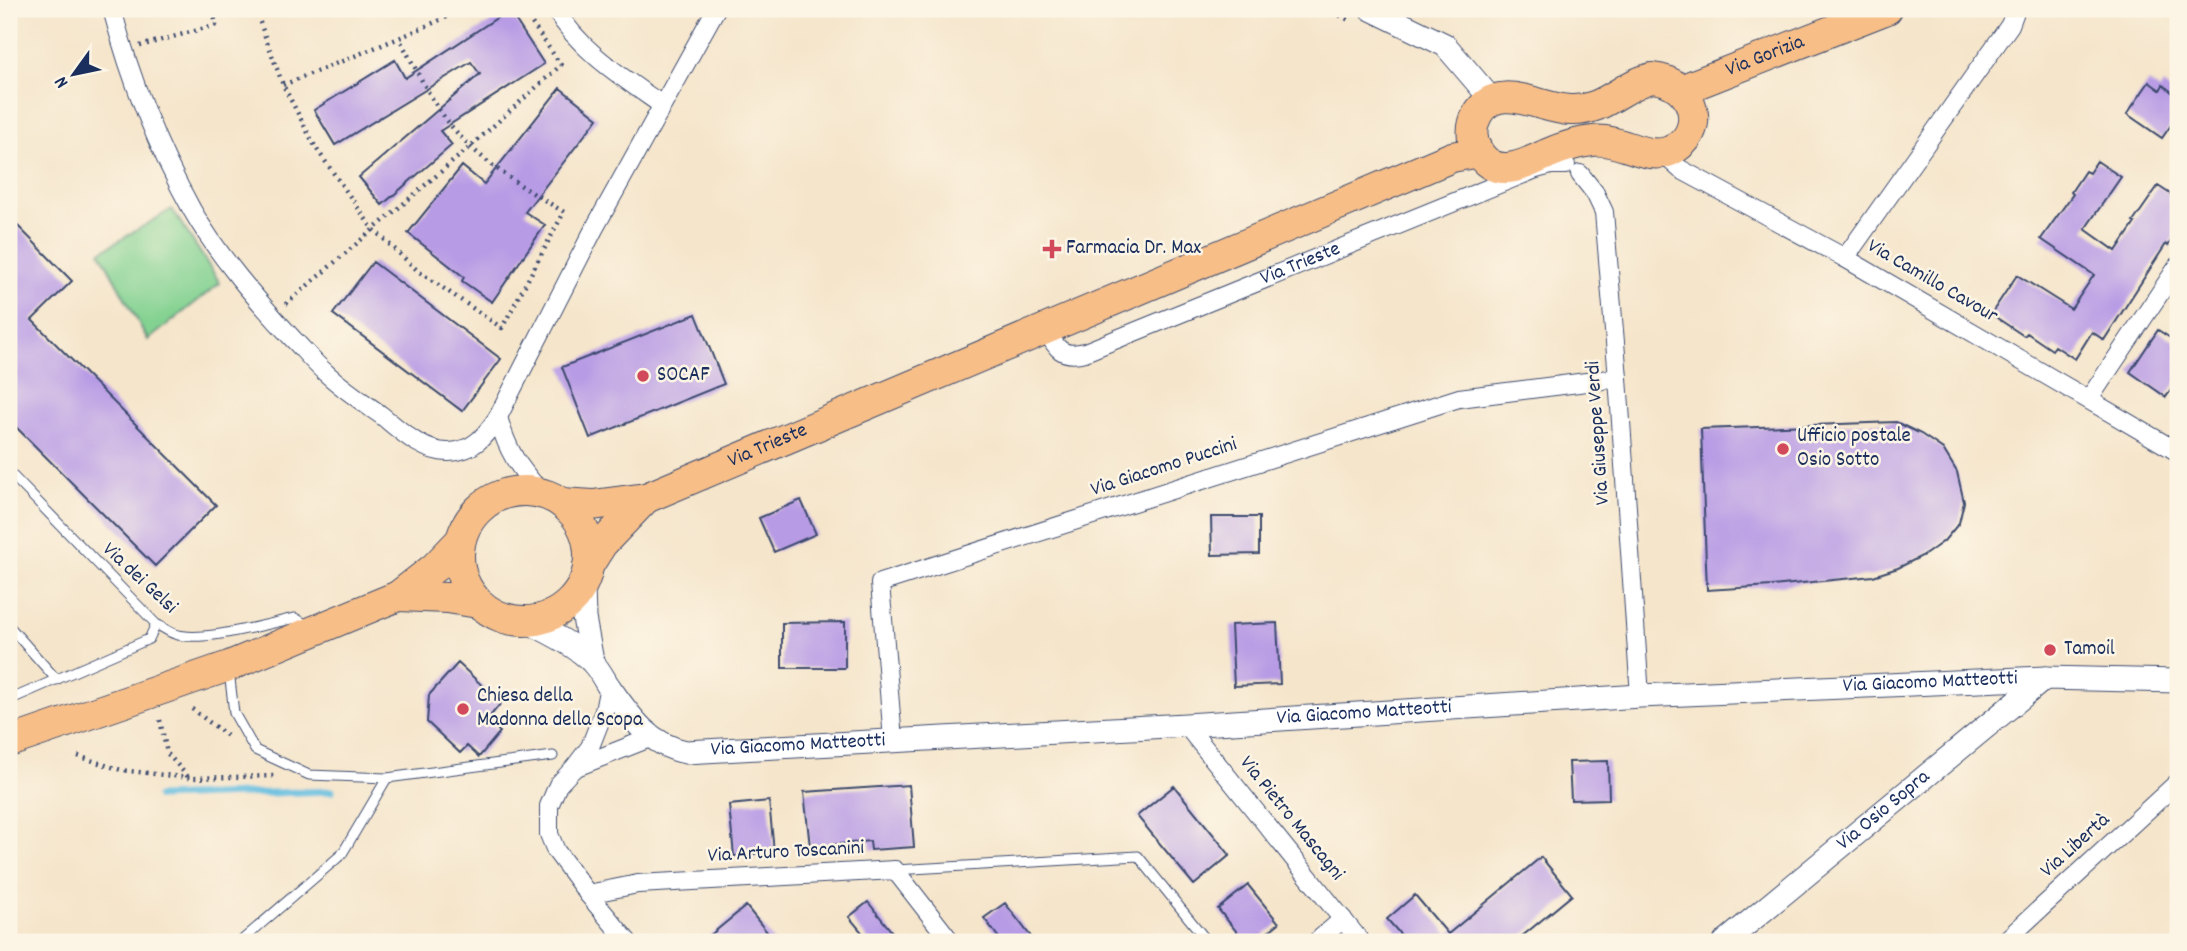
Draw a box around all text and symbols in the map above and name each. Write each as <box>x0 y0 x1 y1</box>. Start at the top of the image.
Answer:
street label: Via Gorizia <box>1722 27 1810 86</box>
north arrow <box>38 38 108 108</box>
text: N <box>49 70 77 93</box>
street label: Via Camillo Cavour <box>1861 232 2003 332</box>
place label: Farmacia Dr. Max <box>1066 234 1201 264</box>
street label: Via Trieste <box>1256 235 1345 294</box>
marker: Farmacia Dr. Max <box>1044 241 1060 257</box>
street label: Via Giuseppe Verdi <box>1579 360 1619 506</box>
place label: SOCAF <box>657 361 710 391</box>
marker: SOCAF <box>635 368 651 384</box>
street label: Via Trieste <box>724 416 812 477</box>
place label: Ufficio postale Osio Sotto <box>1797 422 1911 476</box>
street label: Via Giacomo Puccini <box>1087 430 1241 506</box>
marker: Ufficio postale Osio Sotto <box>1775 441 1791 457</box>
street label: Via dei Gelsi <box>94 536 184 622</box>
place label: Tamoil <box>2064 635 2115 665</box>
marker: Tamoil <box>2042 642 2058 658</box>
street label: Via Giacomo Matteotti <box>1842 664 2019 702</box>
place label: Chiesa della Madonna della Scopa <box>477 682 644 736</box>
street label: Via Giacomo Matteotti <box>1276 693 1453 734</box>
marker: Chiesa della Madonna della Scopa <box>455 701 471 717</box>
street label: Via Giacomo Matteotti <box>710 726 886 766</box>
street label: Via Pietro Mascagni <box>1231 750 1351 888</box>
street label: Via Osio Sopra <box>1831 762 1938 859</box>
street label: Via Libertà <box>2034 806 2118 886</box>
street label: Via Arturo Toscanini <box>707 834 865 872</box>

